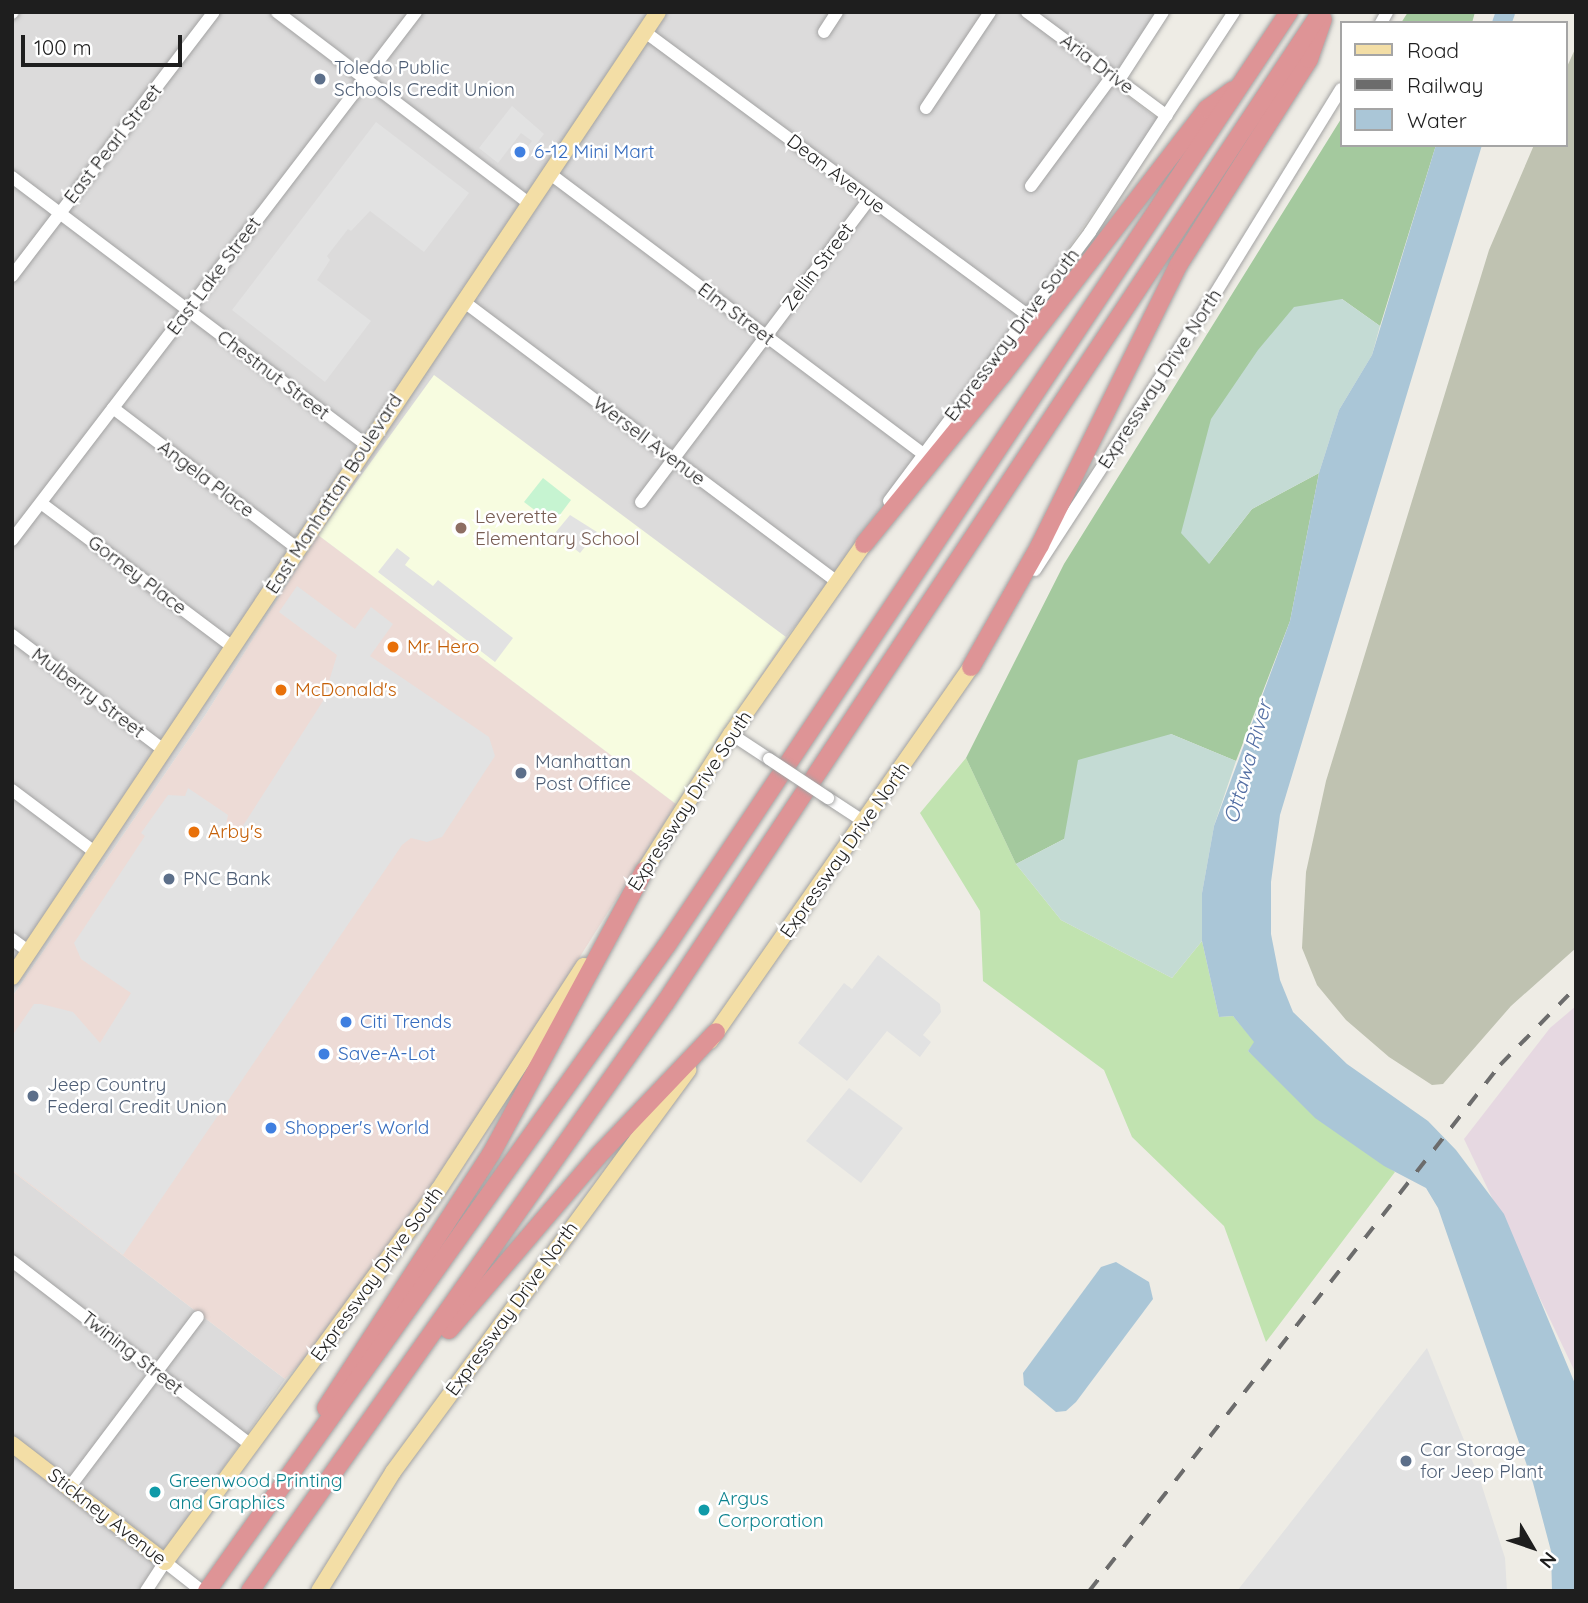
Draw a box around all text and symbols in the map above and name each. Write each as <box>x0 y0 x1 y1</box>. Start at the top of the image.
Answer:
scale bar <box>24 21 186 65</box>
legend <box>1340 21 1567 147</box>
street label: Aria Drive <box>1056 29 1138 99</box>
text: 100 m <box>34 34 92 60</box>
text: Road <box>1407 37 1459 63</box>
place label: Toledo Public Schools Credit Union <box>334 57 515 101</box>
marker: Toledo Public Schools Credit Union <box>312 71 328 87</box>
text: Railway <box>1407 72 1483 98</box>
street label: East Pearl Street <box>59 80 167 208</box>
text: Water <box>1407 107 1467 133</box>
street label: Dean Avenue <box>782 130 890 218</box>
place label: 6-12 Mini Mart <box>534 141 654 163</box>
marker: 6-12 Mini Mart <box>512 144 528 160</box>
street label: East Lake Street <box>162 212 266 340</box>
street label: Zellin Street <box>778 219 858 315</box>
street label: Expressway Drive South <box>940 244 1084 426</box>
street label: Elm Street <box>693 278 779 350</box>
street label: Expressway Drive North <box>1093 285 1227 473</box>
street label: Chestnut Street <box>212 325 334 425</box>
street label: East Manhattan Boulevard <box>261 390 407 598</box>
street label: Wersell Avenue <box>588 391 710 491</box>
street label: Angela Place <box>153 435 259 523</box>
place label: Leverette Elementary School <box>475 506 640 550</box>
marker: Leverette Elementary School <box>453 520 469 536</box>
street label: Gorney Place <box>83 531 191 619</box>
place label: Mr. Hero <box>407 636 479 658</box>
marker: Mr. Hero <box>385 639 401 655</box>
street label: Mulberry Street <box>27 643 149 743</box>
place label: McDonald's <box>295 679 397 701</box>
marker: McDonald's <box>273 682 289 698</box>
water label: Ottawa River <box>1217 698 1277 826</box>
street label: Expressway Drive South <box>623 707 757 895</box>
place label: Manhattan Post Office <box>535 751 631 795</box>
street label: Expressway Drive North <box>776 758 914 942</box>
marker: Manhattan Post Office <box>513 765 529 781</box>
place label: Arby's <box>208 821 262 843</box>
marker: Arby's <box>186 824 202 840</box>
place label: PNC Bank <box>183 868 271 890</box>
marker: PNC Bank <box>161 871 177 887</box>
place label: Citi Trends <box>360 1011 452 1033</box>
marker: Citi Trends <box>338 1014 354 1030</box>
place label: Save-A-Lot <box>338 1043 436 1065</box>
marker: Save-A-Lot <box>316 1046 332 1062</box>
place label: Jeep Country Federal Credit Union <box>47 1074 227 1118</box>
marker: Jeep Country Federal Credit Union <box>25 1088 41 1104</box>
place label: Shopper's World <box>285 1117 429 1139</box>
marker: Shopper's World <box>263 1120 279 1136</box>
street label: Expressway Drive South <box>306 1182 448 1366</box>
street label: Expressway Drive North <box>441 1218 583 1400</box>
street label: Twining Street <box>77 1306 187 1400</box>
place label: Car Storage for Jeep Plant <box>1420 1439 1544 1483</box>
marker: Car Storage for Jeep Plant <box>1398 1453 1414 1469</box>
street label: Stickney Avenue <box>43 1464 171 1570</box>
place label: Greenwood Printing and Graphics <box>169 1470 343 1514</box>
marker: Greenwood Printing and Graphics <box>147 1484 163 1500</box>
place label: Argus Corporation <box>718 1488 824 1532</box>
marker: Argus Corporation <box>696 1502 712 1518</box>
north arrow <box>1497 1512 1567 1582</box>
text: N <box>1535 1547 1562 1573</box>

